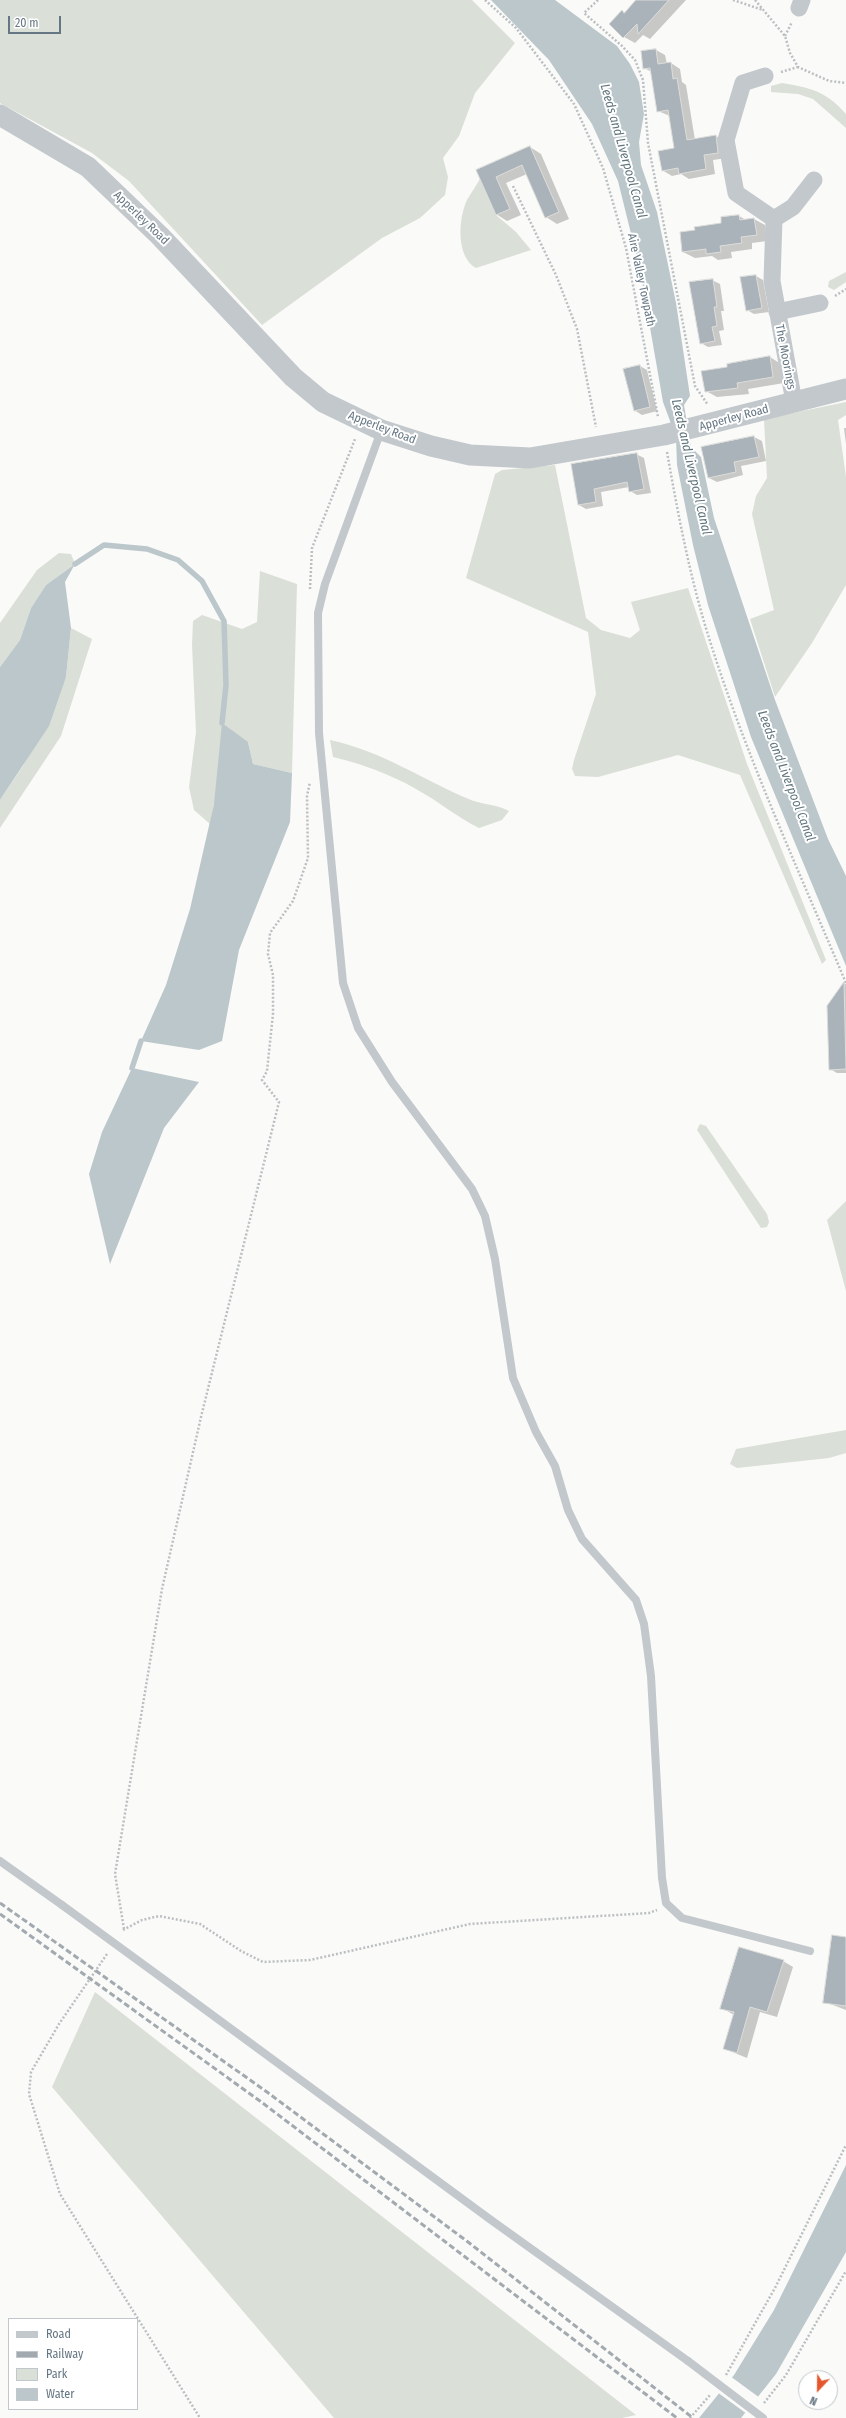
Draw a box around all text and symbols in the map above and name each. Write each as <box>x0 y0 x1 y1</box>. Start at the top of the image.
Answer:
scale bar <box>10 8 63 34</box>
text: 20 m <box>15 16 39 30</box>
water label: Leeds and Liverpool Canal <box>596 82 650 220</box>
street label: Apperley Road <box>110 188 172 248</box>
street label: Aire Valley Towpath <box>624 232 658 328</box>
street label: The Moorings <box>772 323 798 391</box>
water label: Leeds and Liverpool Canal <box>668 398 714 536</box>
street label: Apperley Road <box>698 402 770 434</box>
street label: Apperley Road <box>346 409 418 447</box>
water label: Leeds and Liverpool Canal <box>754 708 818 844</box>
legend <box>8 2318 138 2410</box>
text: Road <box>46 2327 71 2341</box>
text: Railway <box>46 2347 83 2361</box>
text: Park <box>46 2367 67 2381</box>
north arrow <box>798 2370 838 2410</box>
text: Water <box>46 2387 74 2401</box>
text: N <box>808 2393 819 2408</box>

